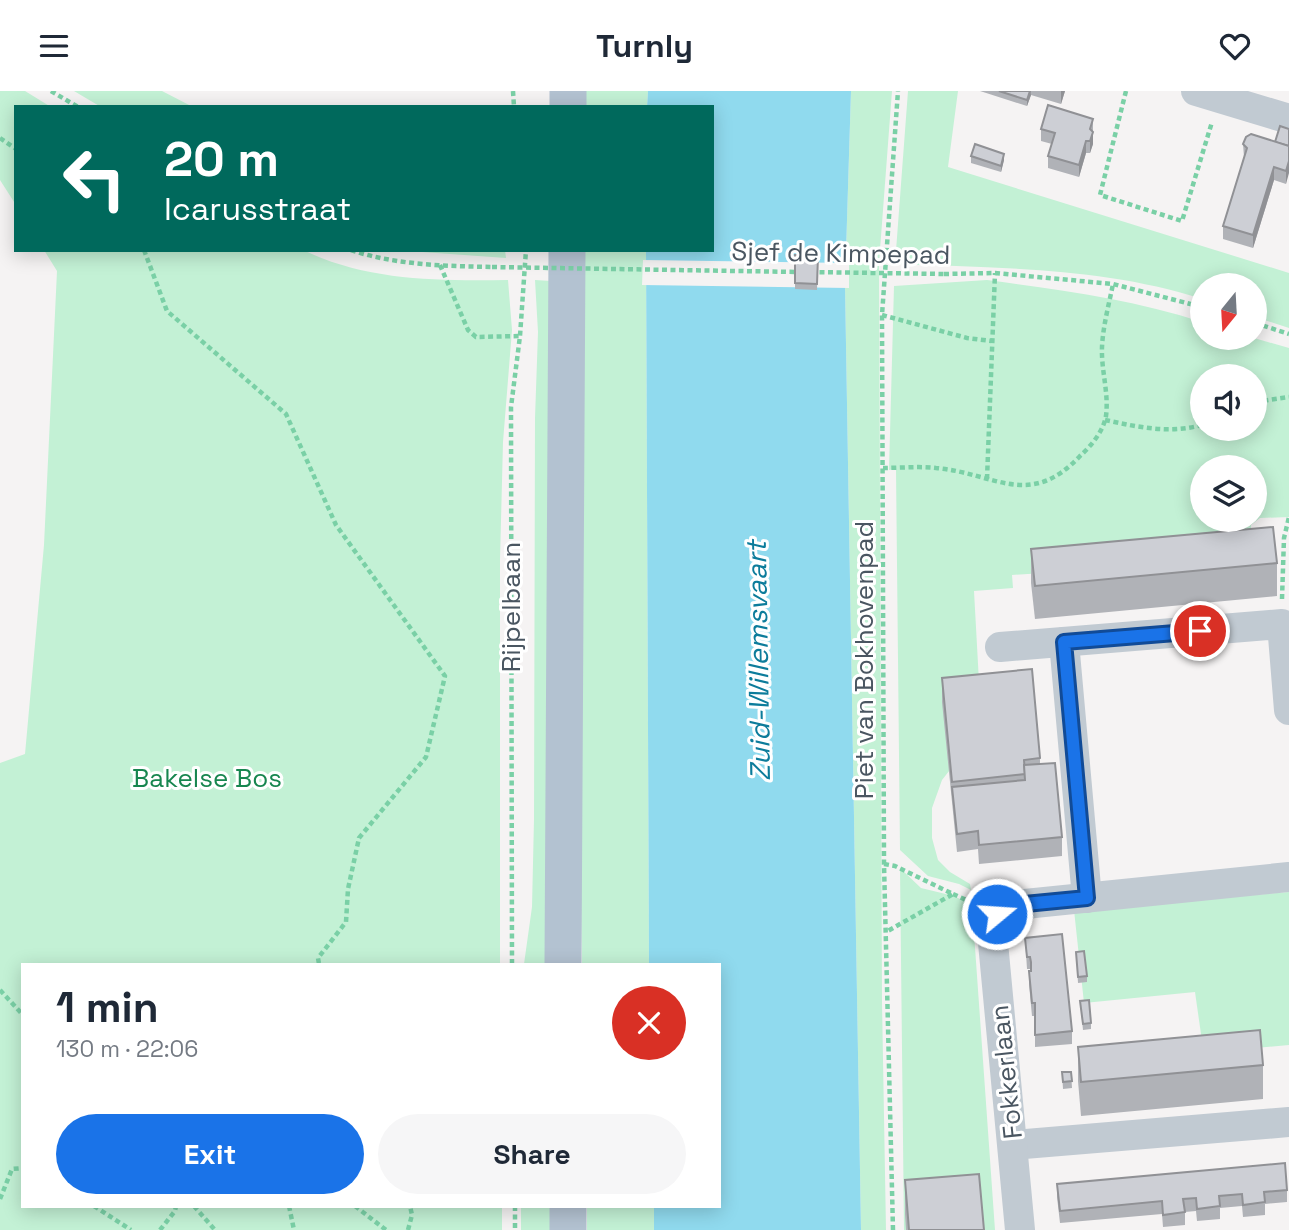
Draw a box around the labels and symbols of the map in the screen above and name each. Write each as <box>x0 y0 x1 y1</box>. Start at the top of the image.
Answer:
street label: Sjef de Kimpepad <box>731 234 951 272</box>
north arrow <box>1190 273 1267 350</box>
street label: Piet van Bokhovenpad <box>847 521 881 799</box>
water label: Zuid-Willemsvaart <box>738 537 778 782</box>
street label: Rijpelbaan <box>494 542 528 672</box>
pin <box>1170 601 1230 661</box>
park label: Bakelse Bos <box>132 761 282 795</box>
position arrow <box>960 877 1034 951</box>
street label: Fokkerlaan <box>982 1003 1030 1141</box>

